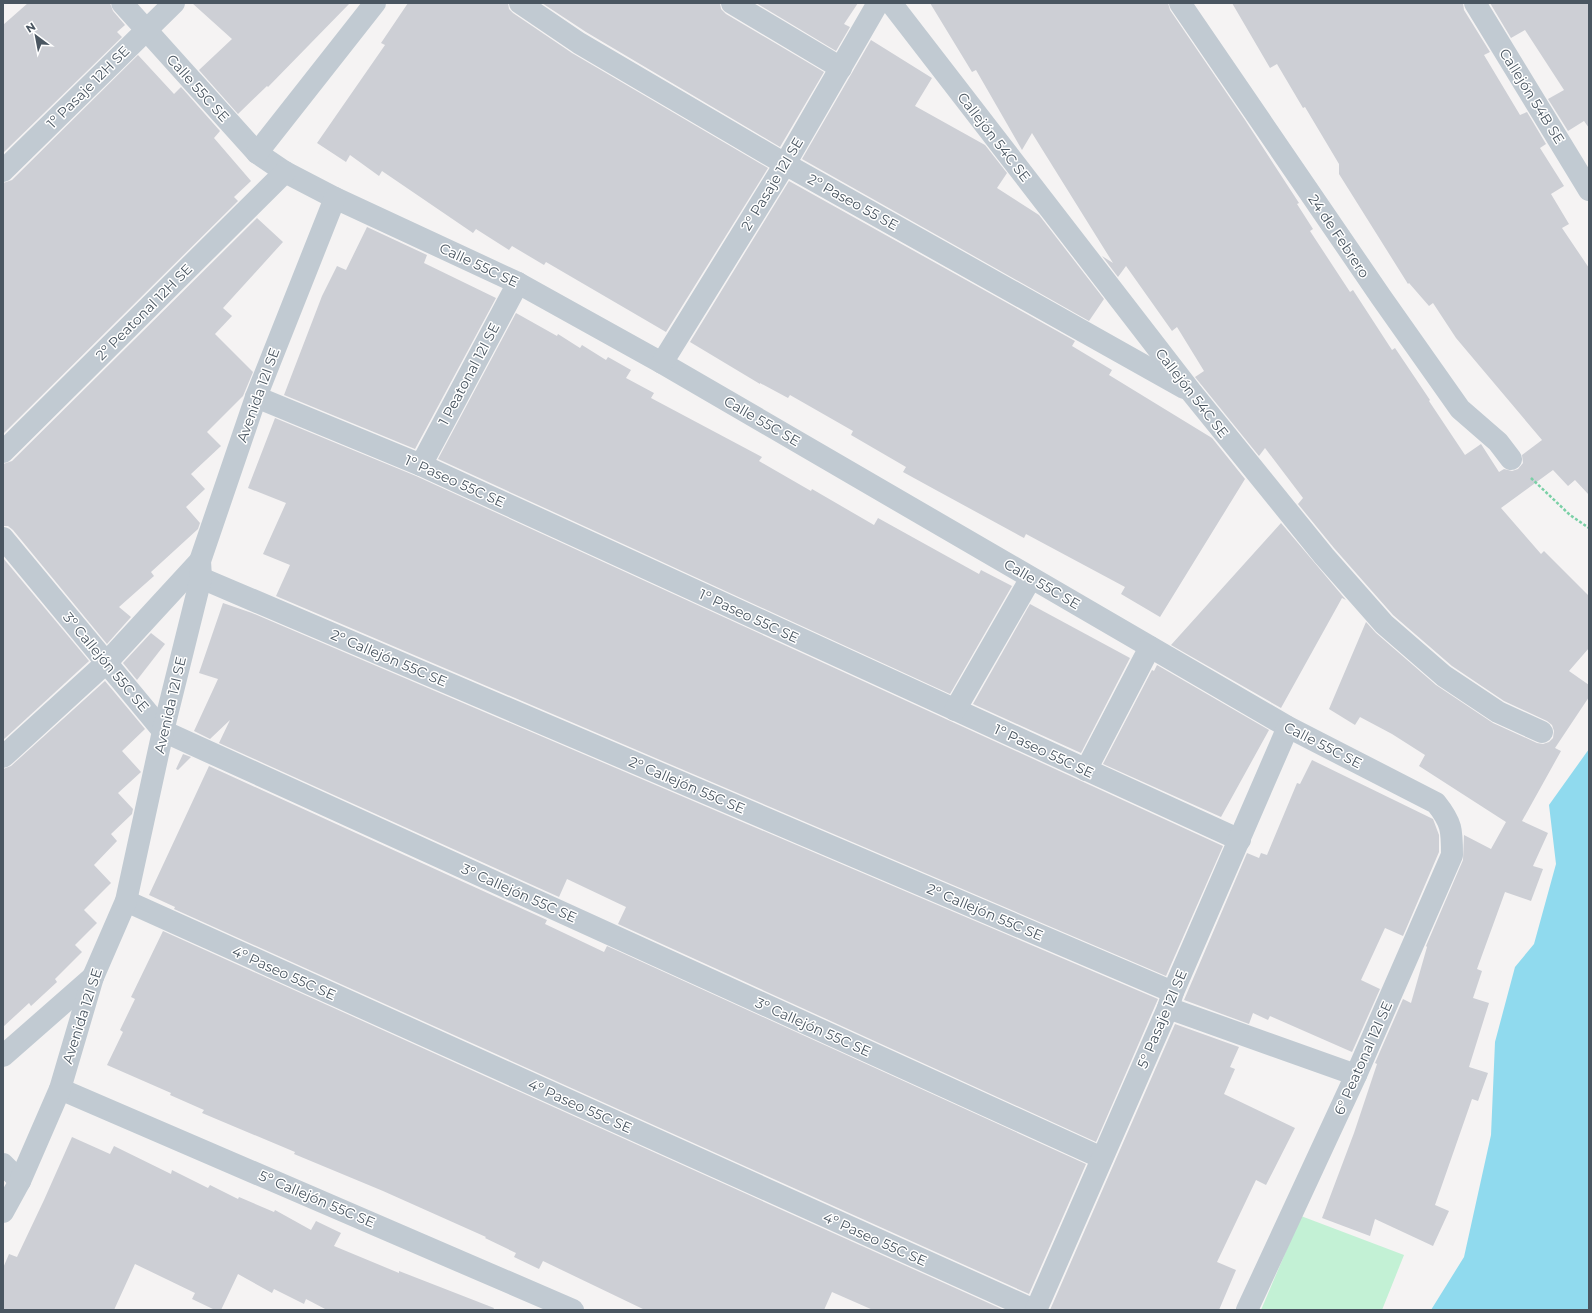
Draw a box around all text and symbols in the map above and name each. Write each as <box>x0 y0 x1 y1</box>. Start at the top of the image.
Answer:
north arrow <box>16 16 56 56</box>
text: N <box>23 19 38 36</box>
street label: 1º Pasaje 12H SE <box>43 42 133 132</box>
street label: Callejón 54B SE <box>1495 45 1569 147</box>
street label: Calle 55C SE <box>163 50 233 126</box>
street label: Callejón 54C SE <box>953 89 1035 185</box>
street label: 2° Pasaje 12I SE <box>737 134 807 234</box>
street label: 2º Paseo 55 SE <box>805 170 901 234</box>
street label: 24 de Febrero <box>1304 191 1374 281</box>
street label: Calle 55C SE <box>437 239 521 291</box>
street label: 2º Peatonal 12H SE <box>92 260 196 364</box>
street label: 1 Peatonal 12I SE <box>434 320 504 428</box>
street label: Avenida 12I SE <box>233 345 283 445</box>
street label: Callejón 54C SE <box>1151 345 1233 441</box>
street label: Calle 55C SE <box>721 392 803 450</box>
street label: 1º Paseo 55C SE <box>402 451 508 511</box>
street label: Calle 55C SE <box>1001 555 1083 613</box>
street label: 1º Paseo 55C SE <box>696 585 802 647</box>
street label: 3º Callejón 55C SE <box>59 609 153 715</box>
street label: 2º Callejón 55C SE <box>328 625 450 691</box>
street label: Avenida 12I SE <box>150 655 190 755</box>
street label: Calle 55C SE <box>1281 718 1365 772</box>
street label: 1º Paseo 55C SE <box>991 720 1097 782</box>
street label: 2º Callejón 55C SE <box>626 752 748 818</box>
street label: 3º Callejón 55C SE <box>459 859 579 927</box>
street label: 2º Callejón 55C SE <box>924 879 1046 945</box>
street label: 4º Paseo 55C SE <box>229 942 339 1004</box>
street label: Avenida 12I SE <box>58 966 106 1066</box>
street label: 5° Pasaje 12I SE <box>1133 967 1191 1071</box>
street label: 3º Callejón 55C SE <box>753 993 873 1061</box>
street label: 6° Peatonal 12I SE <box>1330 998 1396 1118</box>
street label: 4º Paseo 55C SE <box>525 1075 635 1137</box>
street label: 5º Callejón 55C SE <box>256 1166 378 1232</box>
street label: 4º Paseo 55C SE <box>820 1208 930 1270</box>

